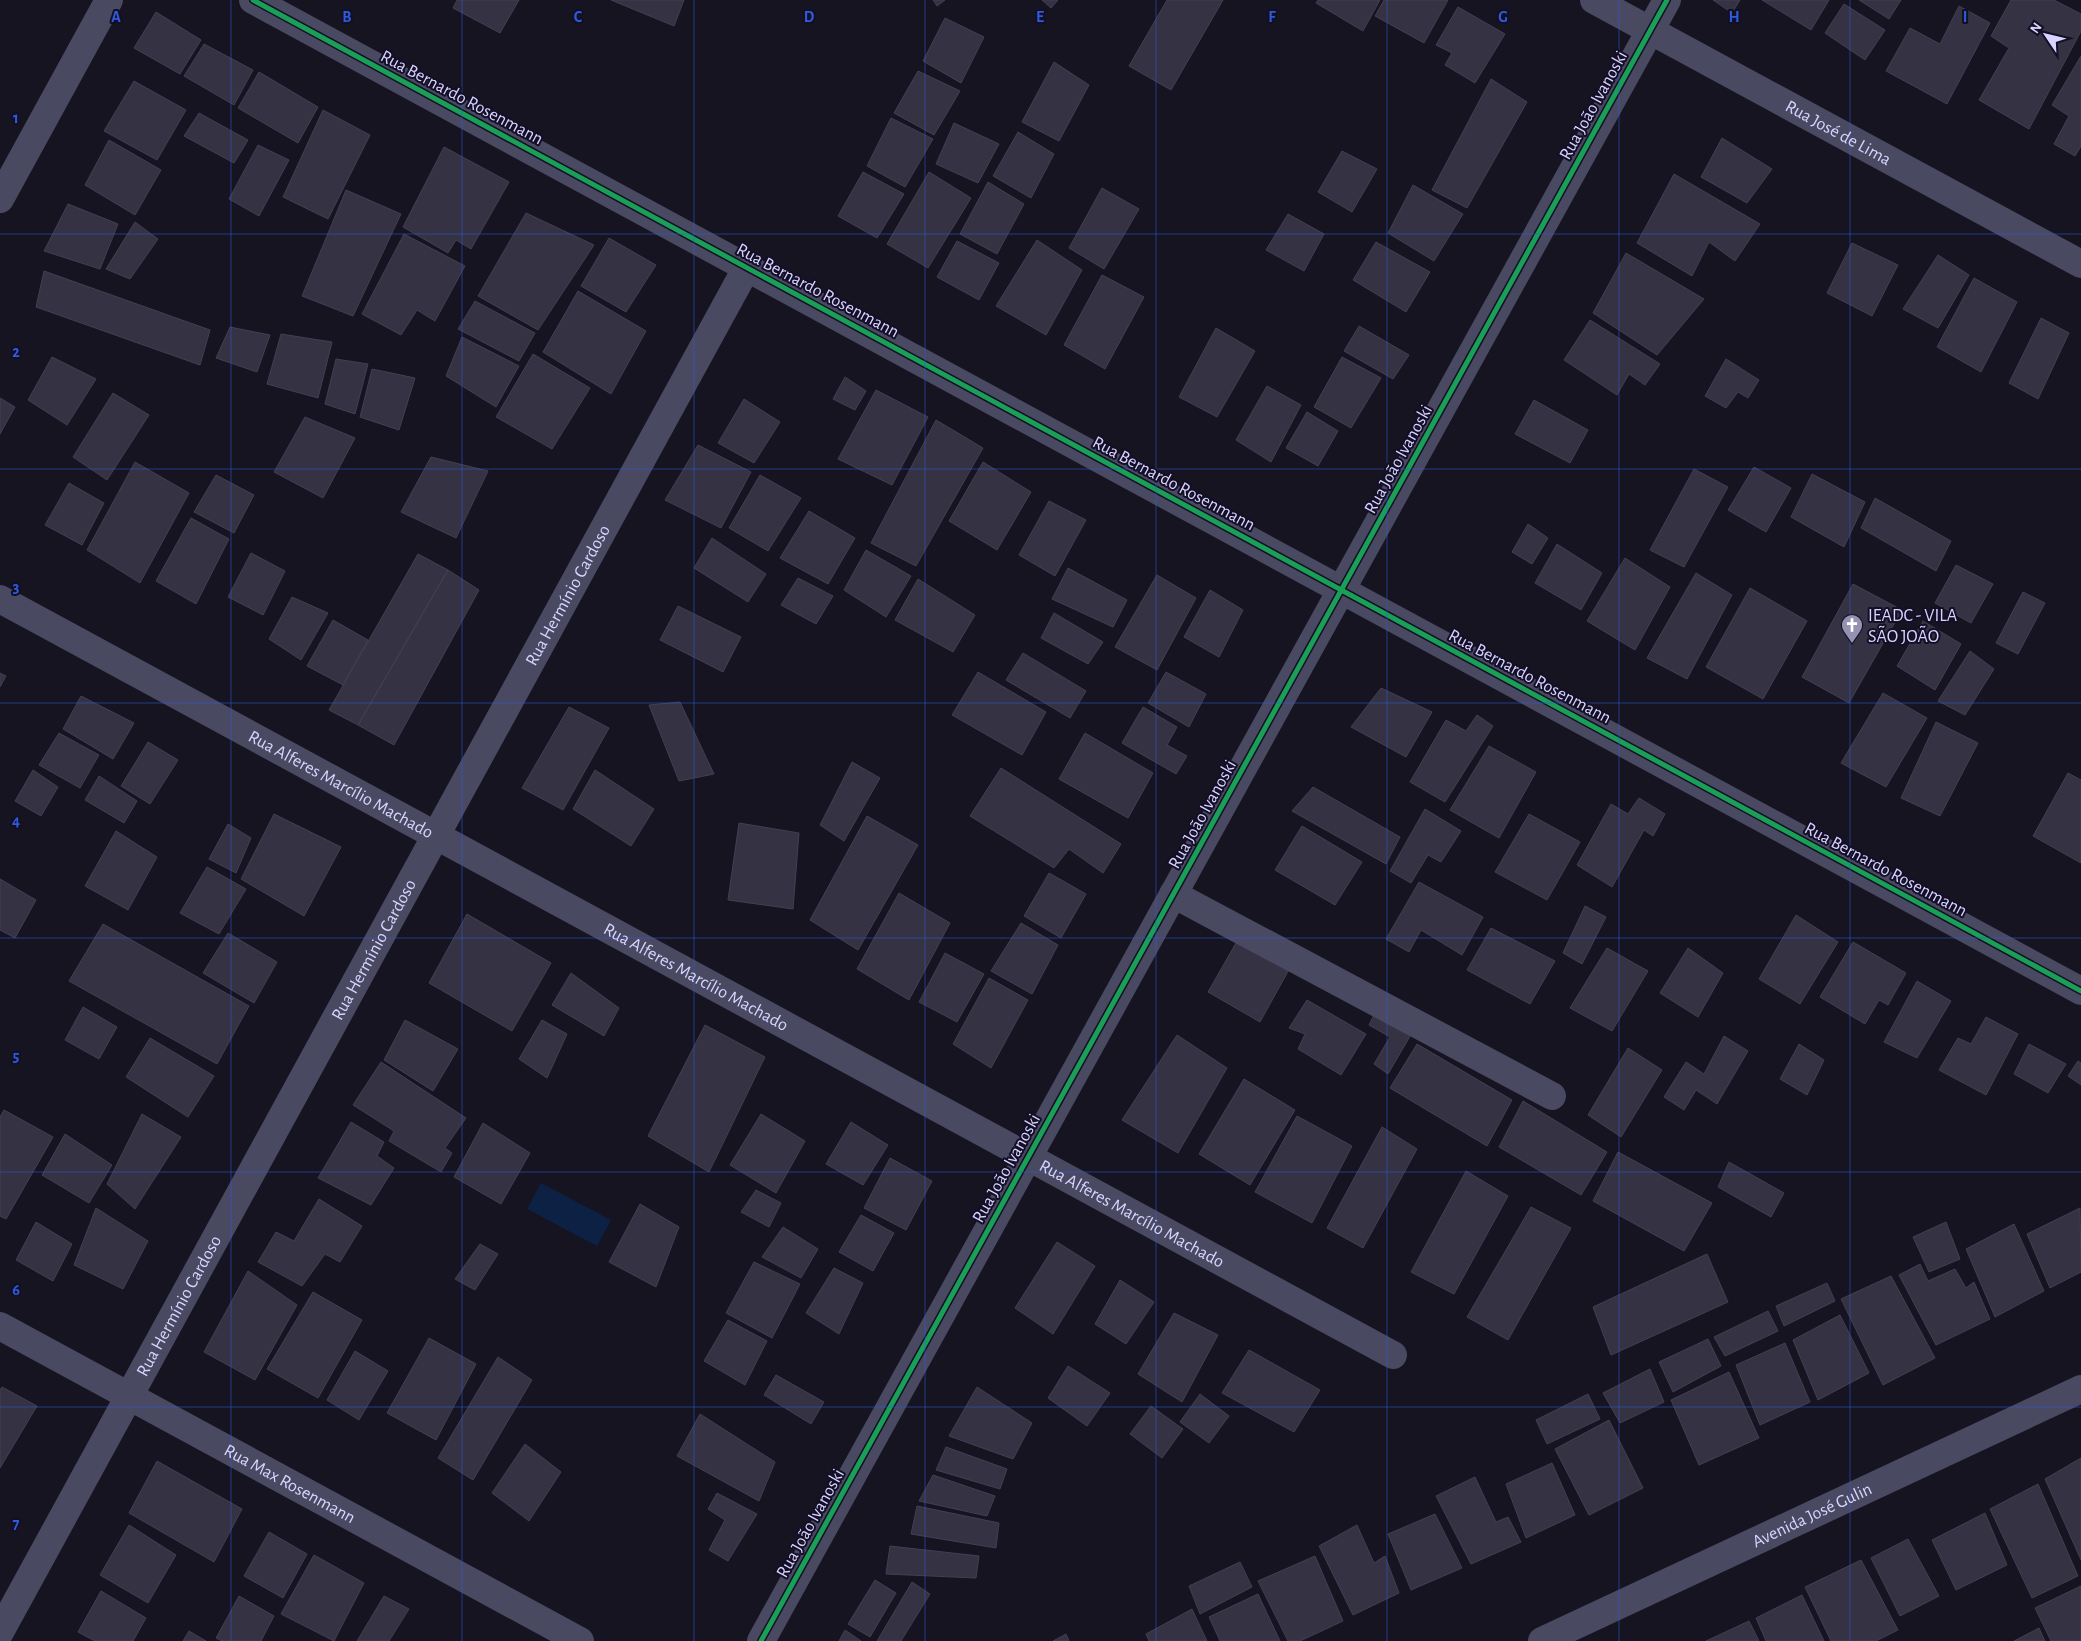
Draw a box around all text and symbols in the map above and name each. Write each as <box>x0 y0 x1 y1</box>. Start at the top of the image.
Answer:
text: A <box>111 9 121 25</box>
text: B <box>342 9 352 25</box>
text: C <box>574 9 583 25</box>
text: D <box>804 9 815 25</box>
text: E <box>1036 9 1044 25</box>
text: F <box>1268 9 1276 25</box>
text: G <box>1498 9 1508 25</box>
text: H <box>1728 9 1740 25</box>
text: I <box>1963 9 1967 25</box>
north arrow <box>2021 10 2071 60</box>
text: N <box>2028 20 2045 36</box>
street label: Rua Bernardo Rosenmann <box>377 47 546 148</box>
street label: Rua João Ivanoski <box>1557 48 1631 163</box>
street label: Rua José de Lima <box>1782 97 1894 169</box>
text: 1 <box>13 110 19 126</box>
street label: Rua Bernardo Rosenmann <box>733 240 902 341</box>
text: 2 <box>12 344 20 360</box>
street label: Rua João Ivanoski <box>1362 402 1436 517</box>
street label: Rua Bernardo Rosenmann <box>1089 433 1258 534</box>
street label: Rua Hermínio Cardoso <box>523 522 614 669</box>
text: 3 <box>13 579 20 595</box>
place label: IEADC - VILA SÃO JOÃO <box>1868 607 1958 646</box>
church icon: IEADC - VILA SÃO JOÃO <box>1840 613 1864 644</box>
street label: Rua Bernardo Rosenmann <box>1445 626 1614 727</box>
street label: Rua Alferes Marcílio Machado <box>245 728 436 842</box>
street label: Rua João Ivanoski <box>1166 757 1240 872</box>
text: 4 <box>12 813 20 829</box>
street label: Rua Bernardo Rosenmann <box>1801 819 1970 920</box>
street label: Rua Hermínio Cardoso <box>329 876 420 1023</box>
street label: Rua Alferes Marcílio Machado <box>600 920 791 1035</box>
text: 5 <box>13 1048 20 1064</box>
street label: Rua João Ivanoski <box>970 1111 1044 1226</box>
street label: Rua Alferes Marcílio Machado <box>1036 1157 1227 1272</box>
street label: Rua Hermínio Cardoso <box>134 1233 225 1380</box>
text: 6 <box>12 1282 20 1298</box>
street label: Rua Max Rosenmann <box>221 1441 358 1527</box>
street label: Rua João Ivanoski <box>774 1466 848 1581</box>
street label: Avenida José Gulin <box>1750 1480 1875 1551</box>
text: 7 <box>13 1516 20 1532</box>

